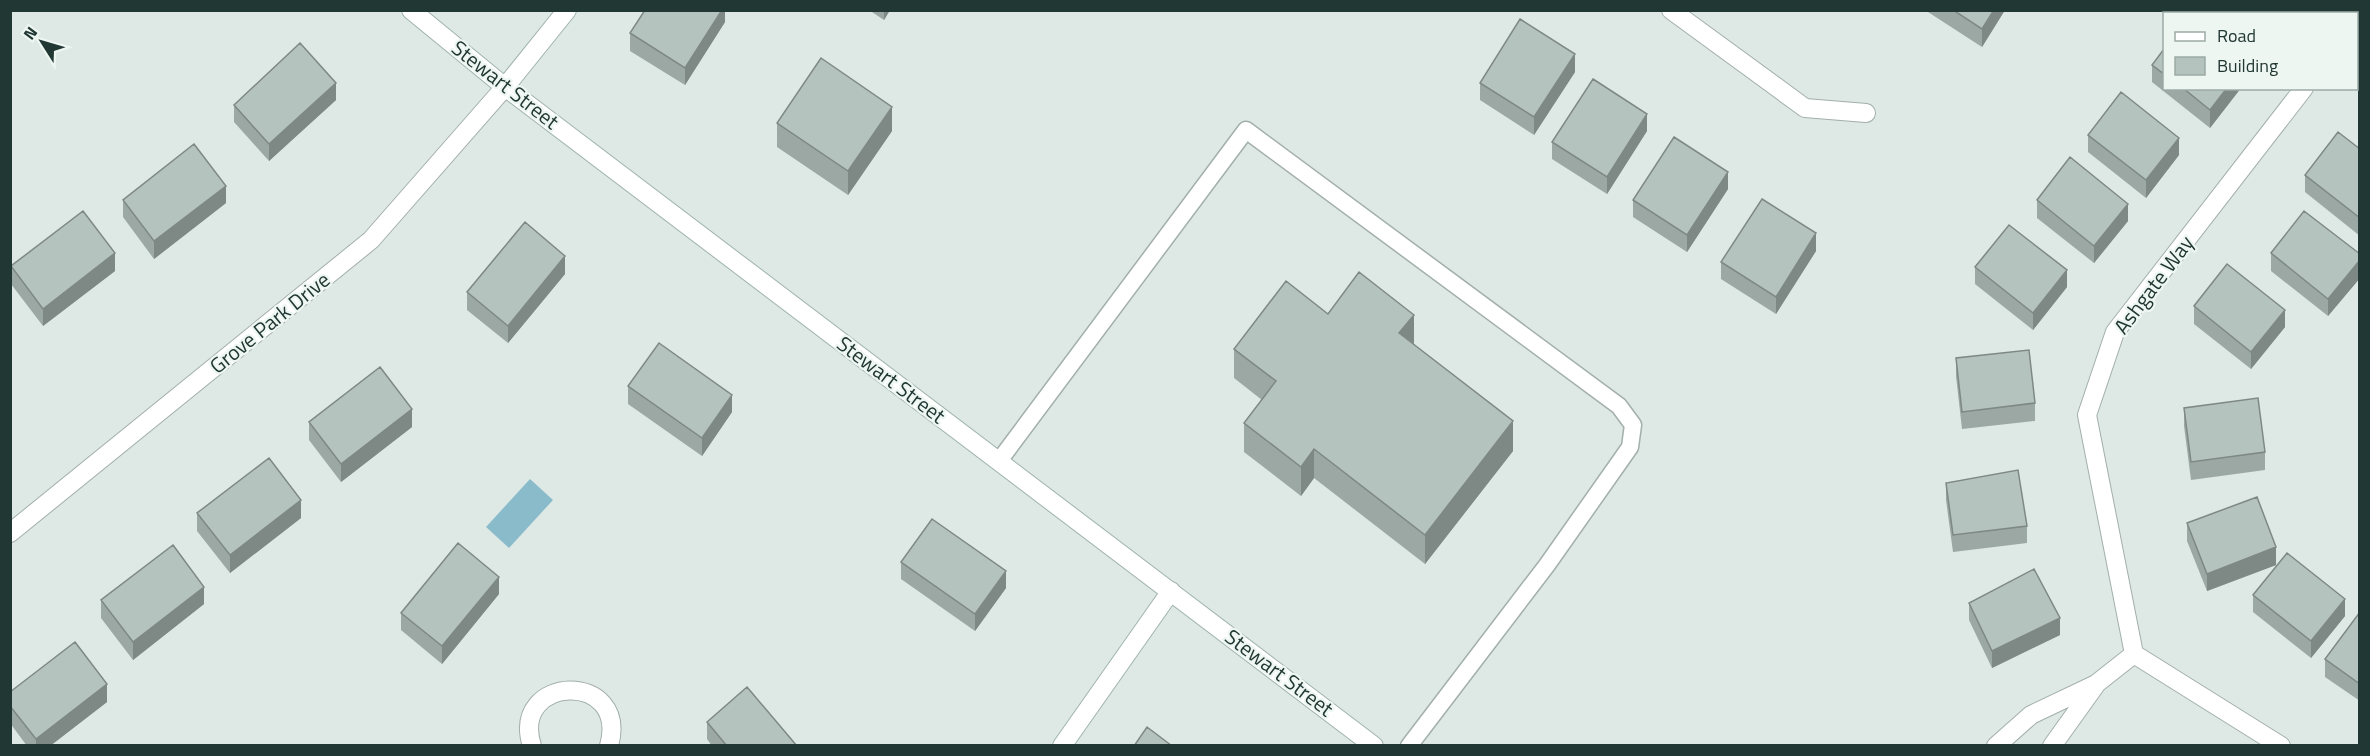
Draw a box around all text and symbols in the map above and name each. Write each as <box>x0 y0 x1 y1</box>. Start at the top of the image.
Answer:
north arrow <box>12 12 72 72</box>
legend <box>2163 12 2358 90</box>
text: N <box>17 21 43 45</box>
text: Road <box>2217 22 2256 49</box>
street label: Stewart Street <box>445 32 567 137</box>
text: Building <box>2217 52 2278 79</box>
street label: Ashgate Way <box>2105 228 2201 340</box>
street label: Grove Park Drive <box>202 264 336 381</box>
street label: Stewart Street <box>831 328 953 431</box>
street label: Stewart Street <box>1219 621 1341 724</box>

